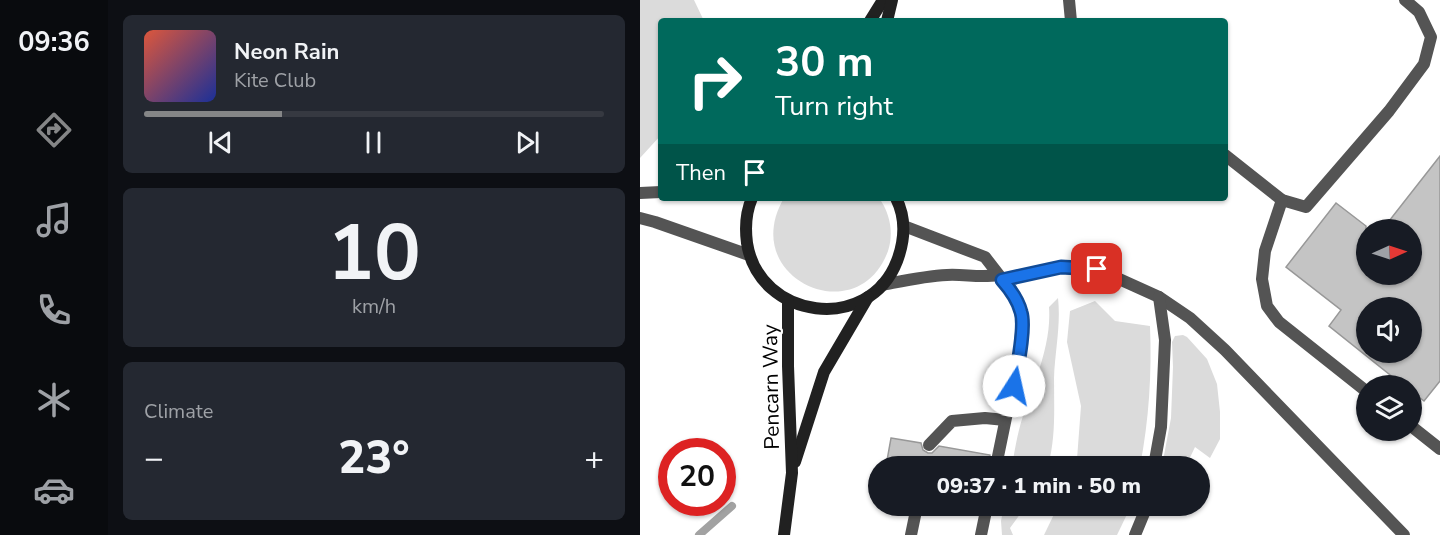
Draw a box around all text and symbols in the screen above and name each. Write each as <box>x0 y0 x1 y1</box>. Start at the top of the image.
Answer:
text: 09:36 <box>18 24 90 61</box>
text: 30 m <box>775 34 874 91</box>
text: Neon Rain <box>234 37 339 67</box>
icon: right <box>676 42 754 120</box>
text: Kite Club <box>234 67 316 94</box>
text: Turn right <box>775 88 893 125</box>
icon: directions <box>33 109 75 151</box>
icon: previous <box>204 126 237 159</box>
icon: pause <box>357 126 390 159</box>
icon: next <box>511 126 544 159</box>
icon: arrive <box>738 156 771 189</box>
text: Then <box>676 158 726 188</box>
icon: music <box>33 199 75 241</box>
text: 10 <box>327 200 421 307</box>
north arrow <box>1356 219 1422 285</box>
map controls <box>1356 219 1422 441</box>
pin <box>1071 243 1122 294</box>
icon: arrive <box>1080 252 1113 285</box>
icon: phone <box>33 289 75 331</box>
text: km/h <box>352 293 396 320</box>
button: sound <box>1356 297 1422 363</box>
street label: Pencarn Way <box>756 324 786 450</box>
position arrow <box>982 354 1046 418</box>
button: layers <box>1356 375 1422 441</box>
icon: climate <box>33 379 75 421</box>
text: Climate <box>144 398 213 425</box>
text: 23° <box>338 428 410 489</box>
text: − <box>144 436 164 481</box>
text: + <box>584 436 604 481</box>
speed limit sign: 20 <box>658 438 736 516</box>
icon: car <box>33 469 75 511</box>
text: 09:37 · 1 min · 50 m <box>937 471 1141 501</box>

